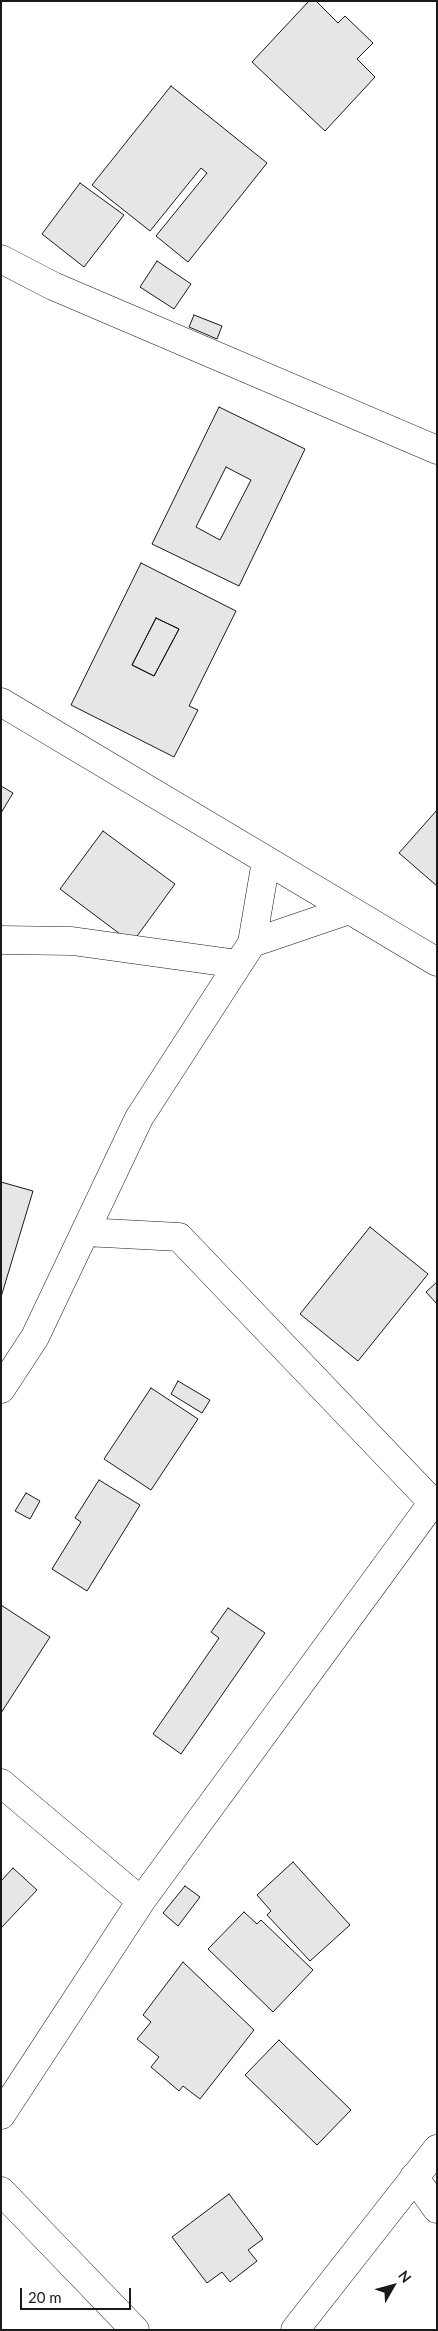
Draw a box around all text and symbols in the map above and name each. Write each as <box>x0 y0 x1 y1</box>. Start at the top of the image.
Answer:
north arrow <box>368 2261 418 2311</box>
text: N <box>395 2267 415 2286</box>
scale bar <box>22 2278 134 2310</box>
text: 20 m <box>28 2288 62 2306</box>

